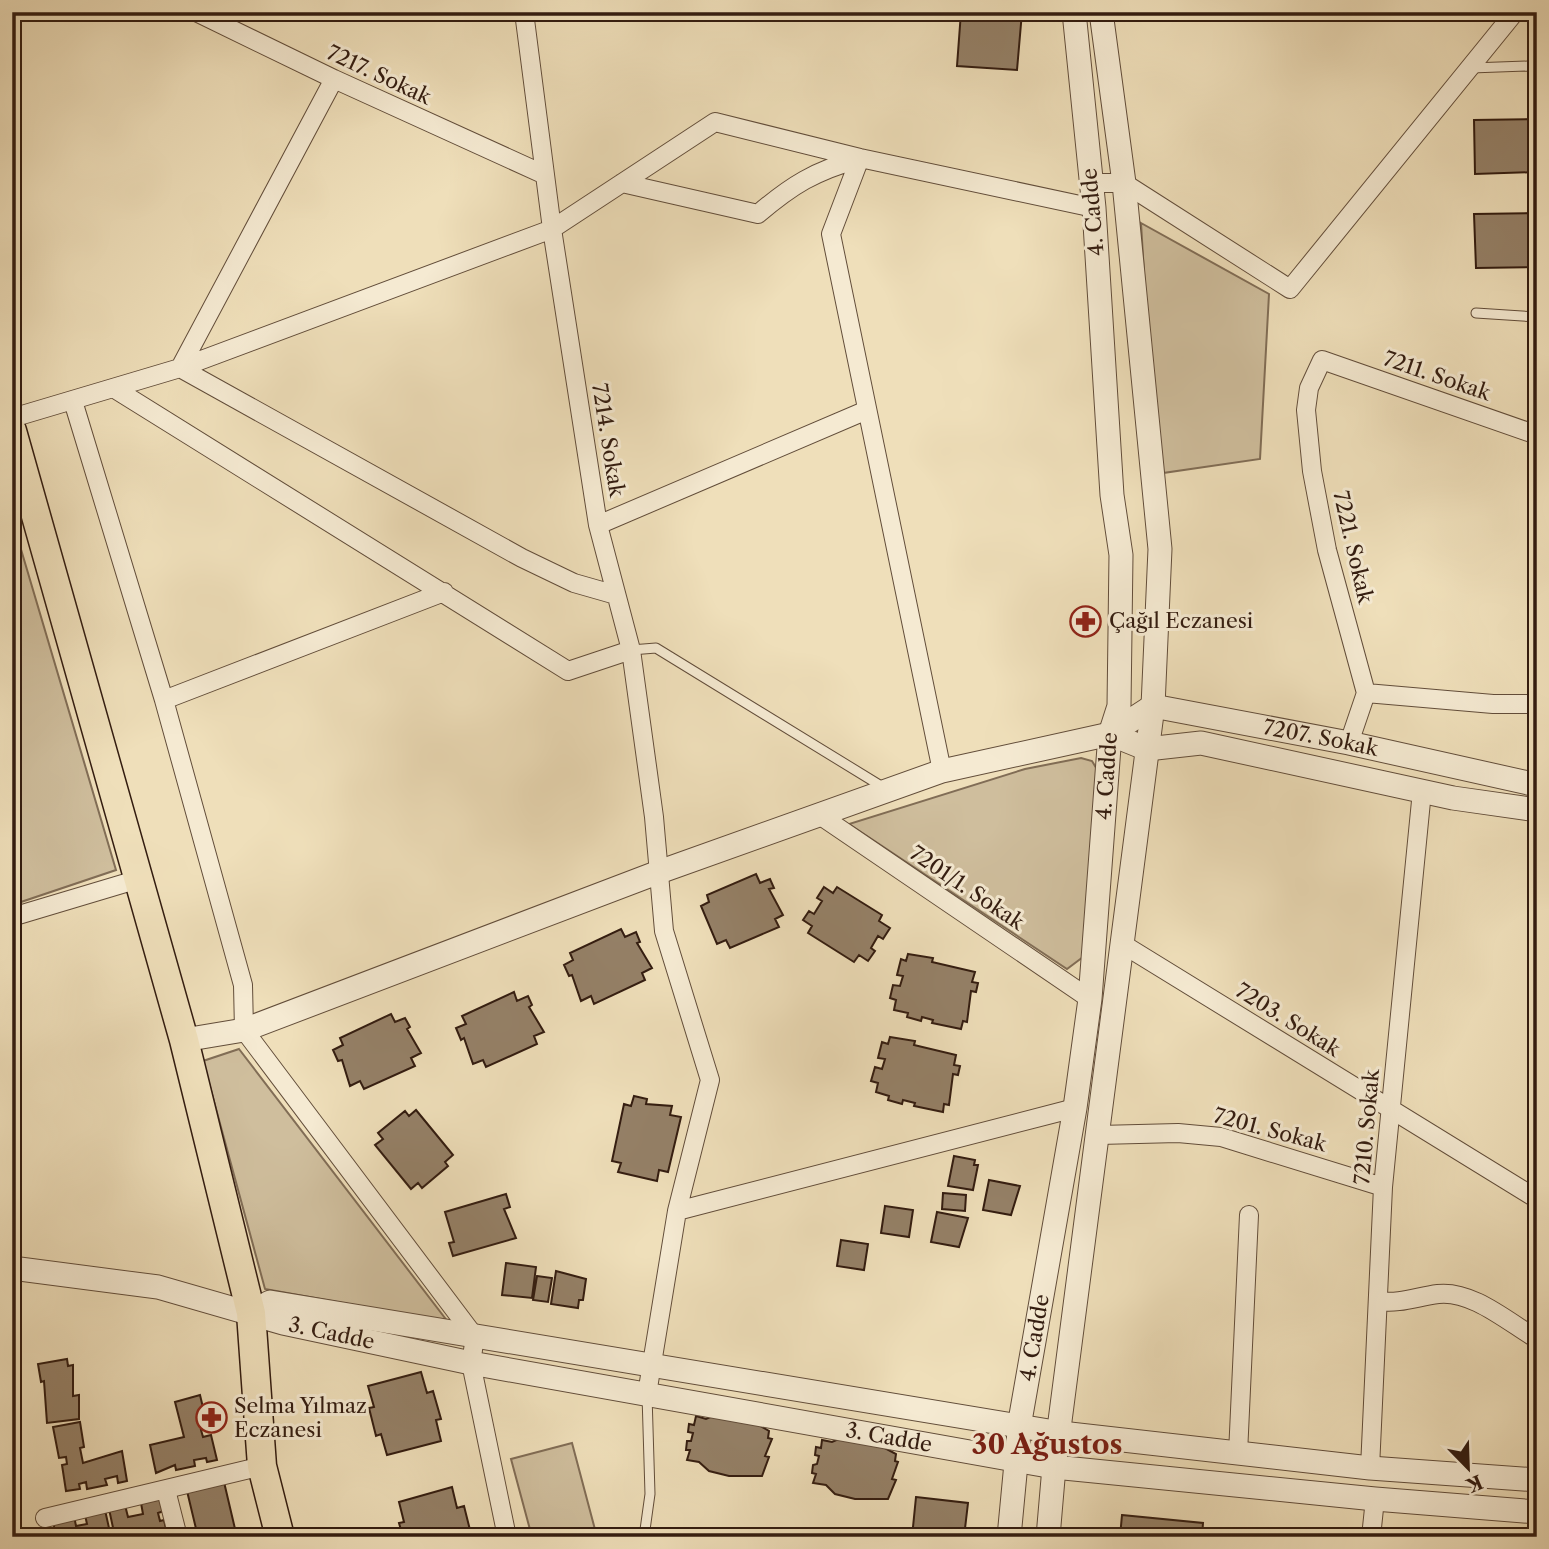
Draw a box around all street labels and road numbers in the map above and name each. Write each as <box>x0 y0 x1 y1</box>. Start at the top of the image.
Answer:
street label: 7217. Sokak <box>323 40 436 110</box>
street label: 4. Cadde <box>1076 167 1109 257</box>
street label: 7211. Sokak <box>1380 346 1495 406</box>
street label: 7214. Sokak <box>587 381 630 499</box>
street label: 7221. Sokak <box>1328 488 1379 606</box>
street label: 7207. Sokak <box>1261 714 1381 761</box>
street label: 4. Cadde <box>1091 731 1122 821</box>
street label: 7201/1. Sokak <box>905 840 1030 935</box>
street label: 7203. Sokak <box>1231 978 1346 1062</box>
street label: 7210. Sokak <box>1349 1067 1384 1186</box>
street label: 7201. Sokak <box>1211 1102 1330 1157</box>
street label: 4. Cadde <box>1014 1292 1054 1383</box>
street label: 3. Cadde <box>286 1312 377 1354</box>
street label: 3. Cadde <box>844 1417 934 1457</box>

